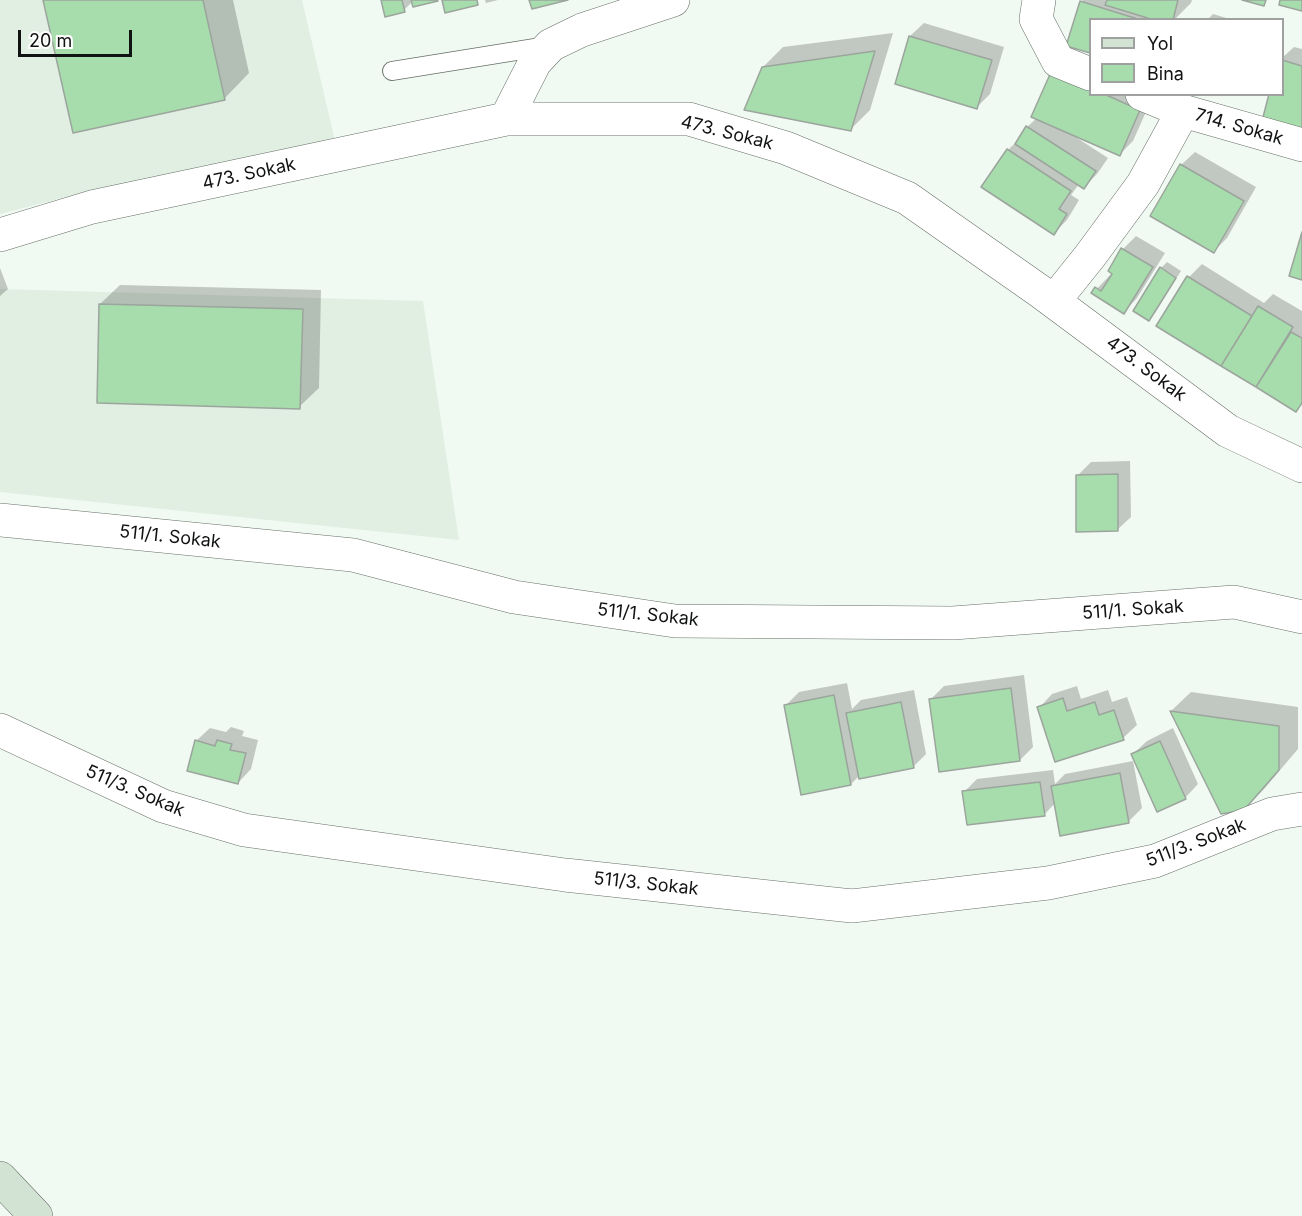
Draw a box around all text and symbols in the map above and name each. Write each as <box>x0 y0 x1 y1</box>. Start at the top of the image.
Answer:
scale bar <box>21 18 135 56</box>
legend <box>1089 18 1284 96</box>
text: 20 m <box>29 30 72 51</box>
text: Yol <box>1147 33 1173 54</box>
text: Bina <box>1147 63 1184 84</box>
street label: 714. Sokak <box>1192 104 1286 150</box>
street label: 473. Sokak <box>678 111 776 155</box>
street label: 473. Sokak <box>200 154 298 194</box>
street label: 473. Sokak <box>1102 332 1190 406</box>
street label: 511/1. Sokak <box>118 521 222 553</box>
street label: 511/1. Sokak <box>1081 596 1185 624</box>
street label: 511/1. Sokak <box>596 599 700 631</box>
street label: 511/3. Sokak <box>82 760 188 822</box>
street label: 511/3. Sokak <box>1143 814 1249 872</box>
street label: 511/3. Sokak <box>593 868 699 900</box>

